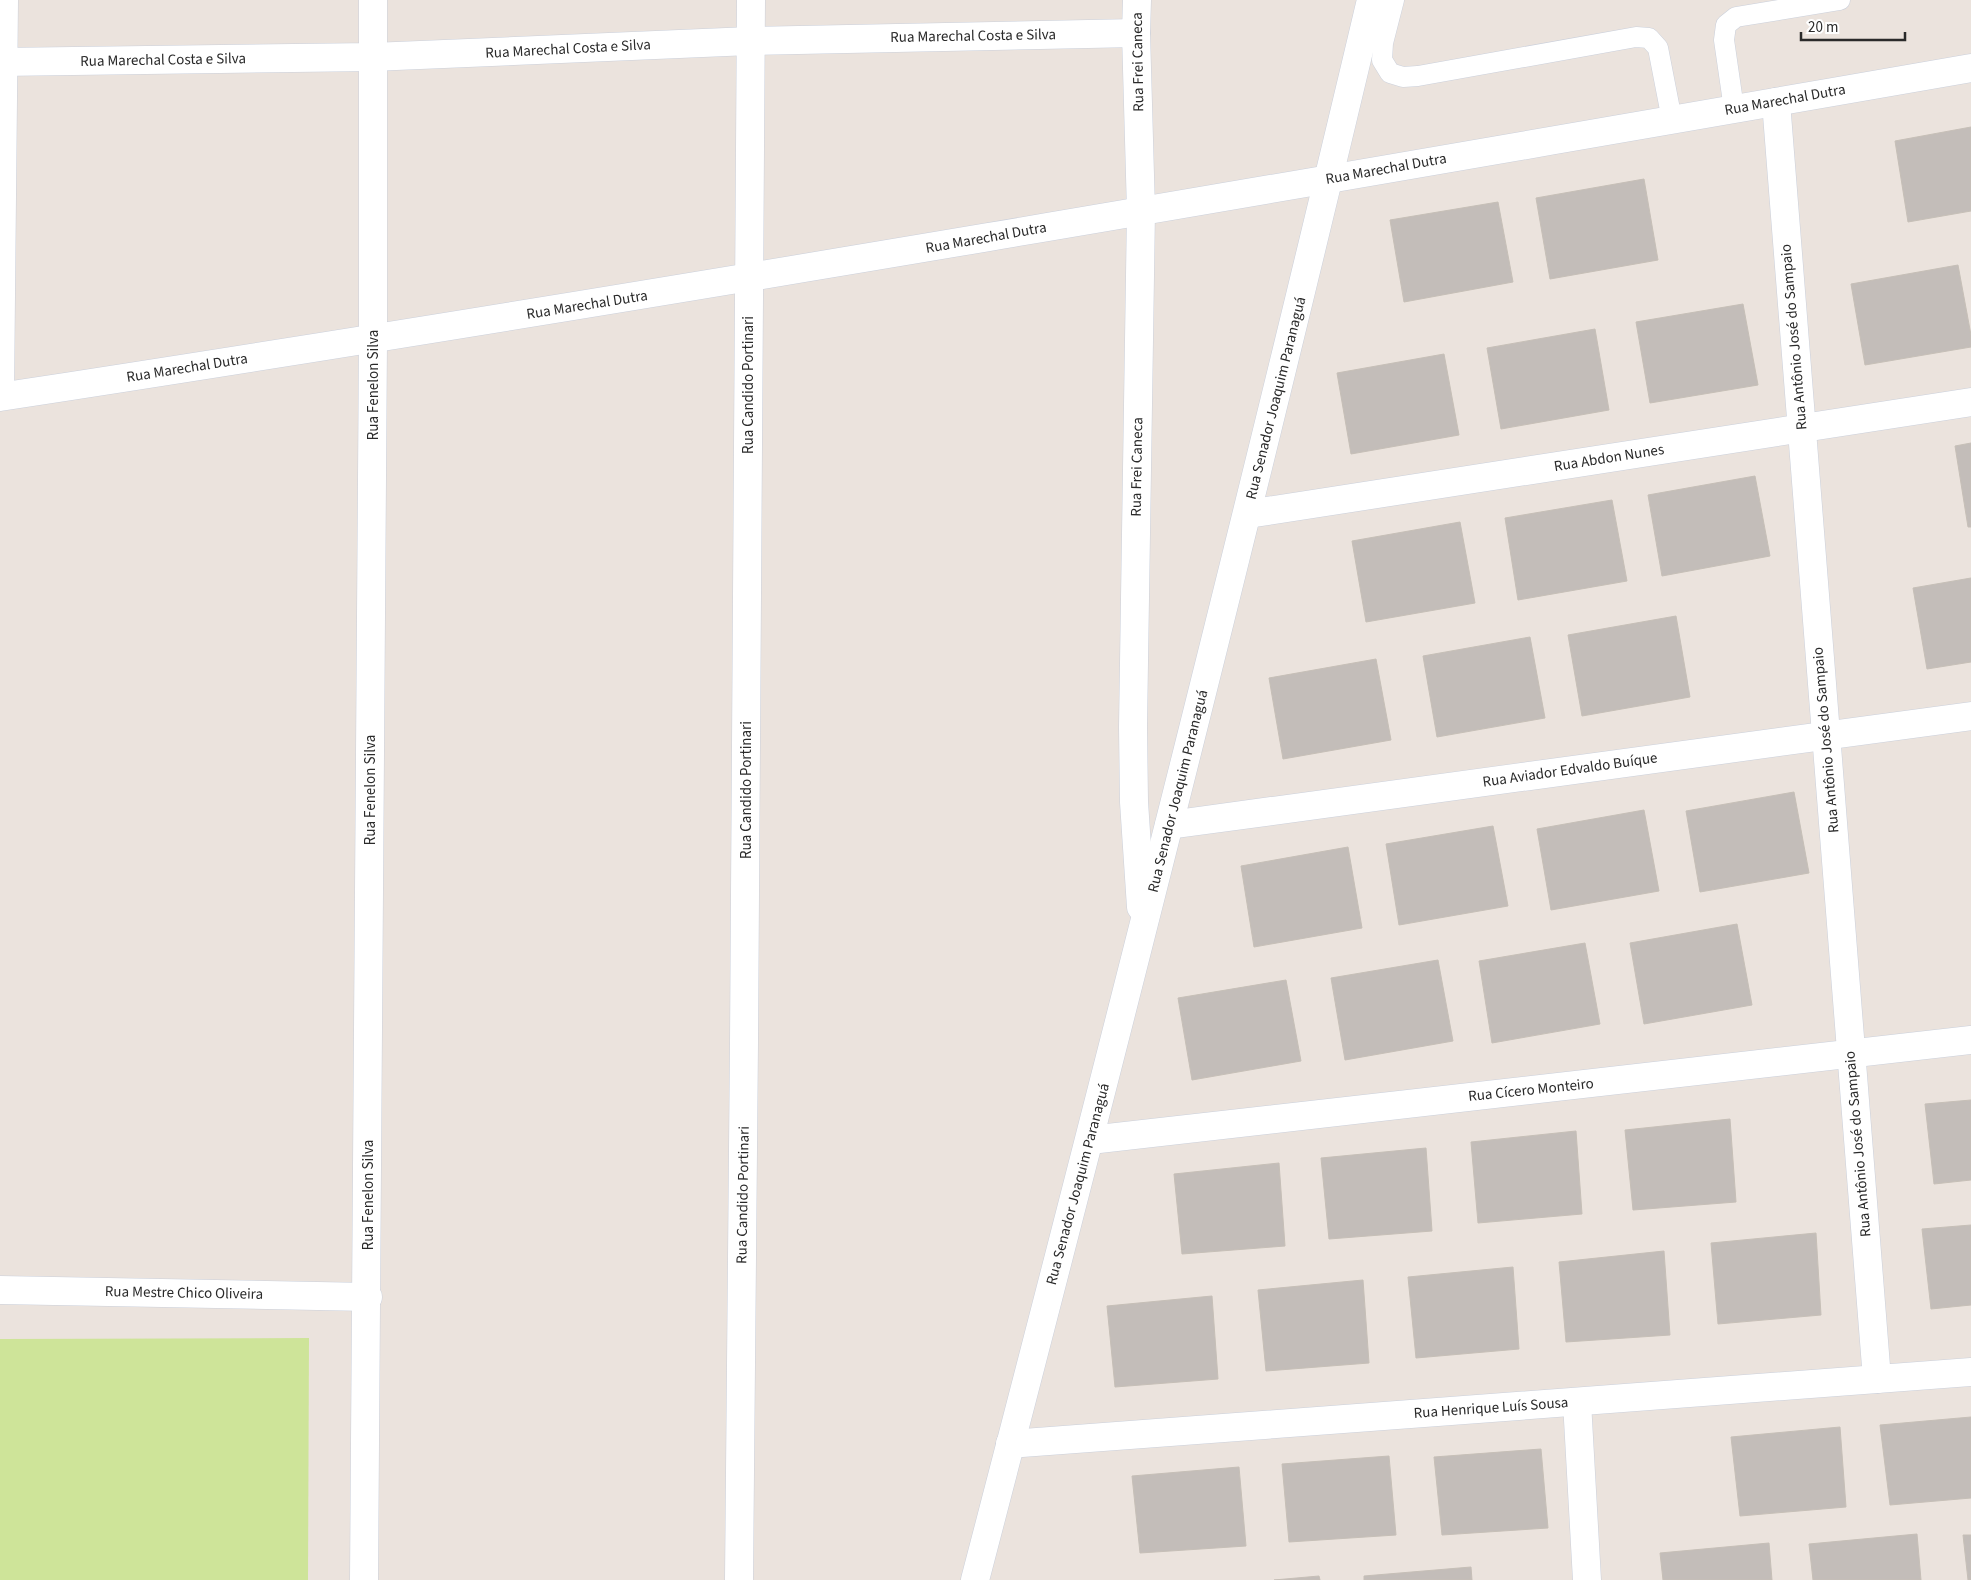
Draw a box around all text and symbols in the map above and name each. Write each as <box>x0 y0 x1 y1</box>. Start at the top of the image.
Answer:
scale bar <box>1801 10 1905 42</box>
street label: Rua Frei Caneca <box>1127 12 1149 112</box>
text: 20 m <box>1808 17 1838 38</box>
street label: Rua Marechal Costa e Silva <box>890 24 1056 48</box>
street label: Rua Marechal Costa e Silva <box>485 34 651 64</box>
street label: Rua Marechal Costa e Silva <box>80 48 246 72</box>
street label: Rua Marechal Dutra <box>1723 79 1847 121</box>
street label: Rua Marechal Dutra <box>1324 148 1448 190</box>
street label: Rua Marechal Dutra <box>924 217 1048 259</box>
street label: Rua Antônio José do Sampaio <box>1775 243 1813 431</box>
street label: Rua Marechal Dutra <box>525 285 649 325</box>
street label: Rua Senador Joaquim Paranaguá <box>1241 294 1311 502</box>
street label: Rua Candido Portinari <box>738 316 759 454</box>
street label: Rua Fenelon Silva <box>363 330 384 440</box>
street label: Rua Marechal Dutra <box>125 348 249 388</box>
street label: Rua Frei Caneca <box>1126 417 1148 517</box>
street label: Rua Abdon Nunes <box>1552 439 1666 477</box>
street label: Rua Antônio José do Sampaio <box>1807 646 1845 834</box>
street label: Rua Senador Joaquim Paranaguá <box>1143 687 1213 895</box>
street label: Rua Candido Portinari <box>736 721 757 859</box>
street label: Rua Fenelon Silva <box>360 735 381 845</box>
street label: Rua Aviador Edvaldo Buíque <box>1481 747 1659 793</box>
street label: Rua Antônio José do Sampaio <box>1839 1050 1877 1238</box>
street label: Rua Cícero Monteiro <box>1467 1073 1595 1107</box>
street label: Rua Senador Joaquim Paranaguá <box>1041 1081 1115 1287</box>
street label: Rua Candido Portinari <box>731 1126 755 1264</box>
street label: Rua Fenelon Silva <box>358 1140 379 1250</box>
street label: Rua Mestre Chico Oliveira <box>105 1281 263 1305</box>
street label: Rua Henrique Luís Sousa <box>1413 1392 1569 1424</box>

